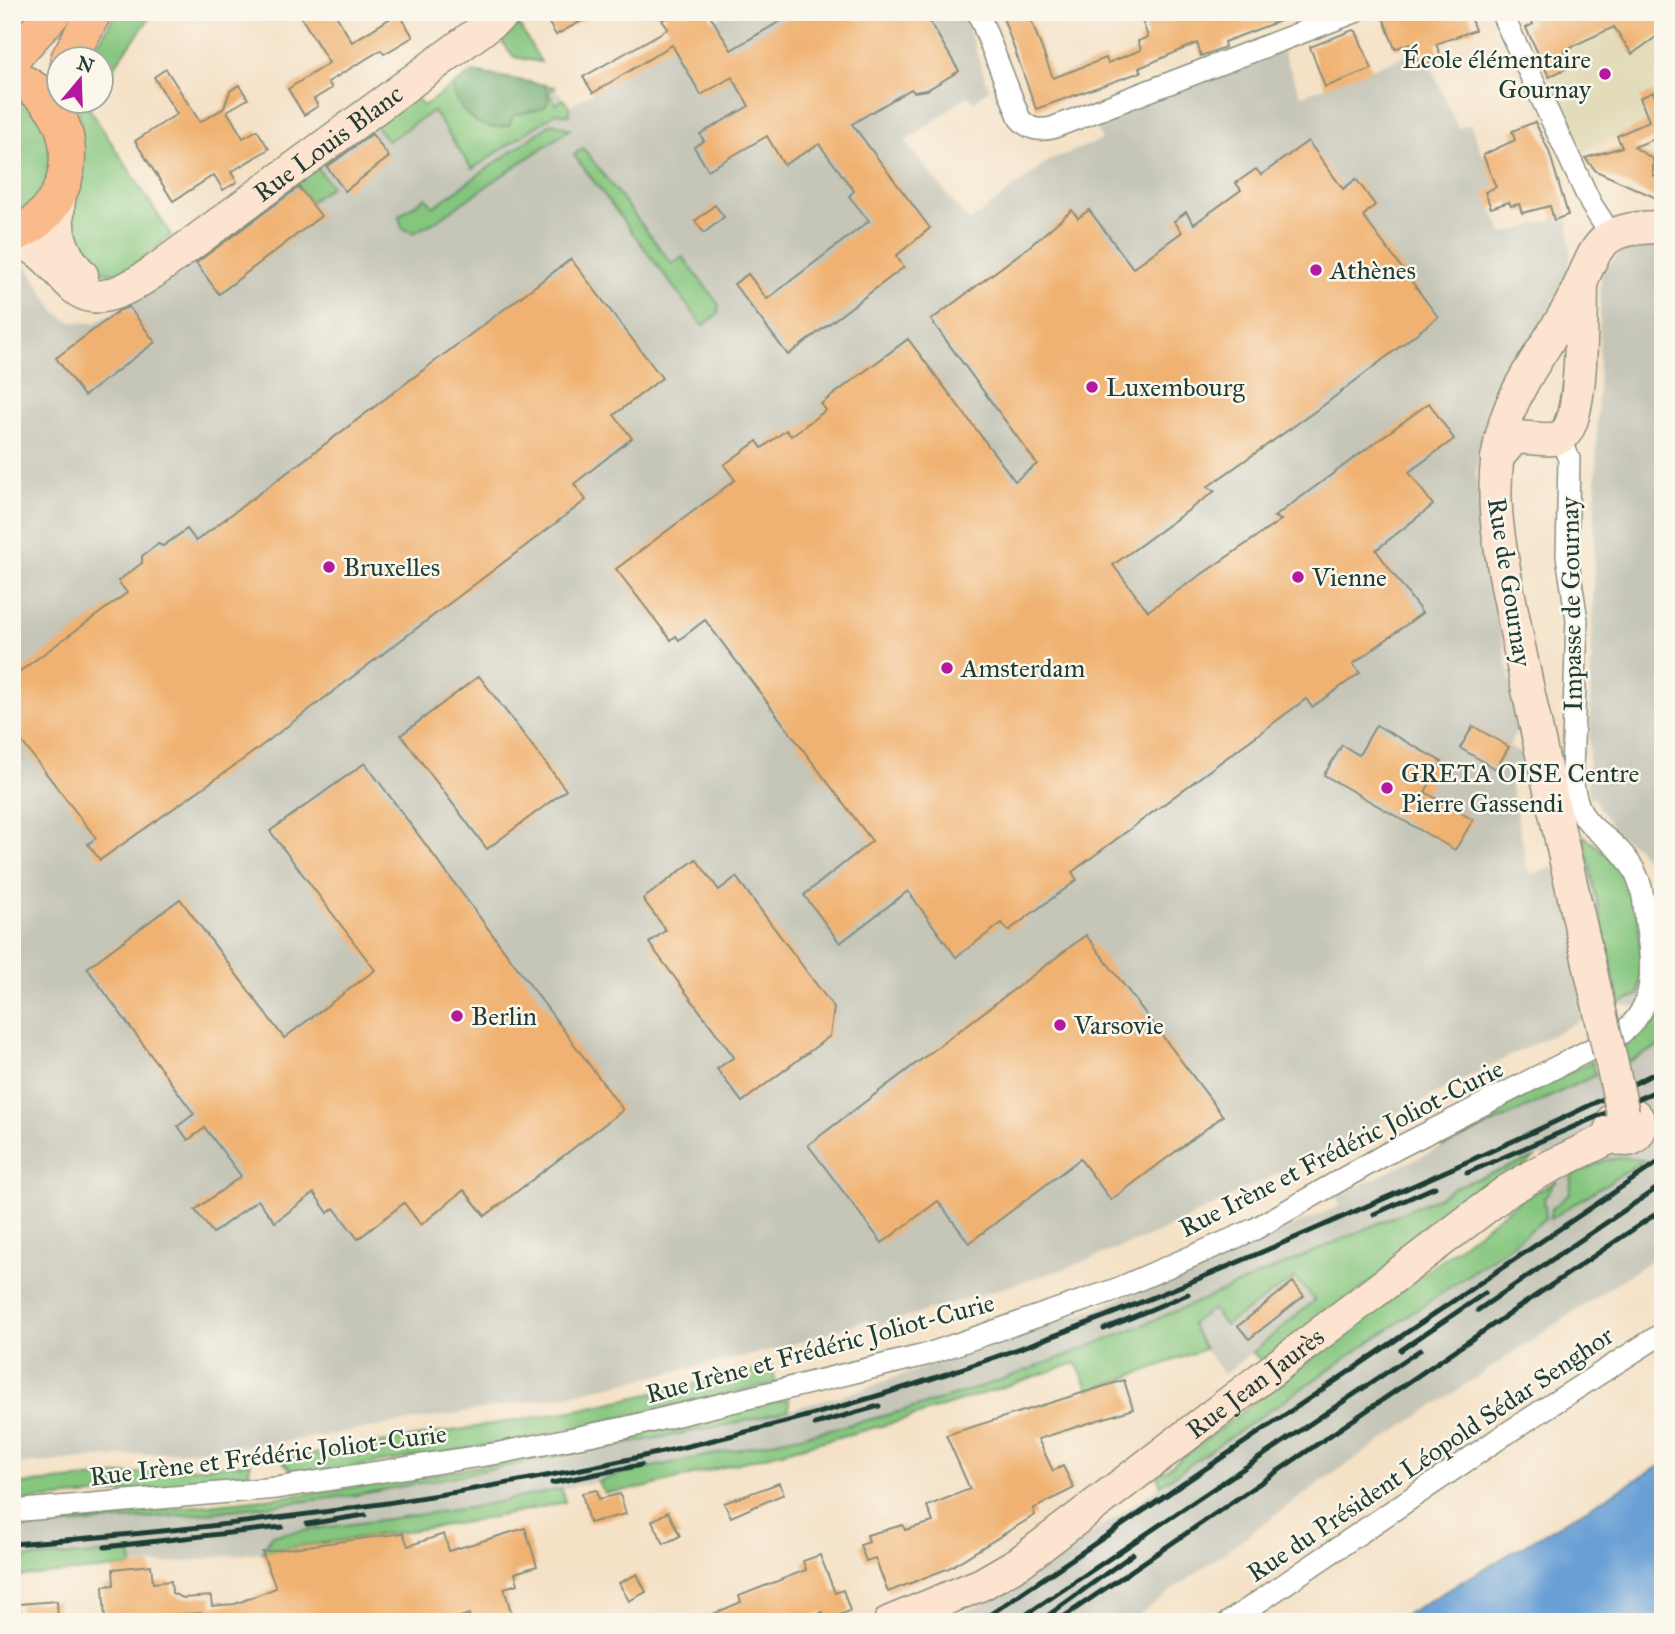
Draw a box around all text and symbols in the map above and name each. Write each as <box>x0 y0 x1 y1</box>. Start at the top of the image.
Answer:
place label: École élémentaire Gournay <box>1402 43 1592 105</box>
north arrow <box>46 46 116 116</box>
text: N <box>74 51 97 78</box>
marker: École élémentaire Gournay <box>1597 66 1613 82</box>
street label: Rue Louis Blanc <box>247 78 409 209</box>
place label: Athènes <box>1329 254 1416 286</box>
marker: Athènes <box>1308 262 1324 278</box>
place label: Luxembourg <box>1106 371 1245 403</box>
marker: Luxembourg <box>1084 379 1100 395</box>
street label: Rue de Gournay <box>1481 495 1539 670</box>
street label: Impasse de Gournay <box>1553 496 1589 712</box>
place label: Bruxelles <box>343 551 440 583</box>
marker: Bruxelles <box>321 559 337 575</box>
place label: Vienne <box>1311 561 1387 593</box>
marker: Vienne <box>1290 569 1306 585</box>
place label: Amsterdam <box>960 652 1086 684</box>
marker: Amsterdam <box>939 660 955 676</box>
place label: GRETA OISE Centre Pierre Gassendi <box>1401 757 1639 819</box>
marker: GRETA OISE Centre Pierre Gassendi <box>1379 780 1395 796</box>
place label: Berlin <box>471 1000 537 1032</box>
marker: Berlin <box>449 1008 465 1024</box>
place label: Varsovie <box>1073 1009 1164 1041</box>
marker: Varsovie <box>1052 1017 1068 1033</box>
street label: Rue Irène et Frédéric Joliot-Curie <box>1174 1052 1509 1244</box>
street label: Rue Irène et Frédéric Joliot-Curie <box>642 1286 998 1410</box>
street label: Rue du Président Léopold Sédar Senghor <box>1241 1319 1619 1589</box>
street label: Rue Jean Jaurès <box>1180 1320 1330 1445</box>
street label: Rue Irène et Frédéric Joliot-Curie <box>88 1417 449 1493</box>

